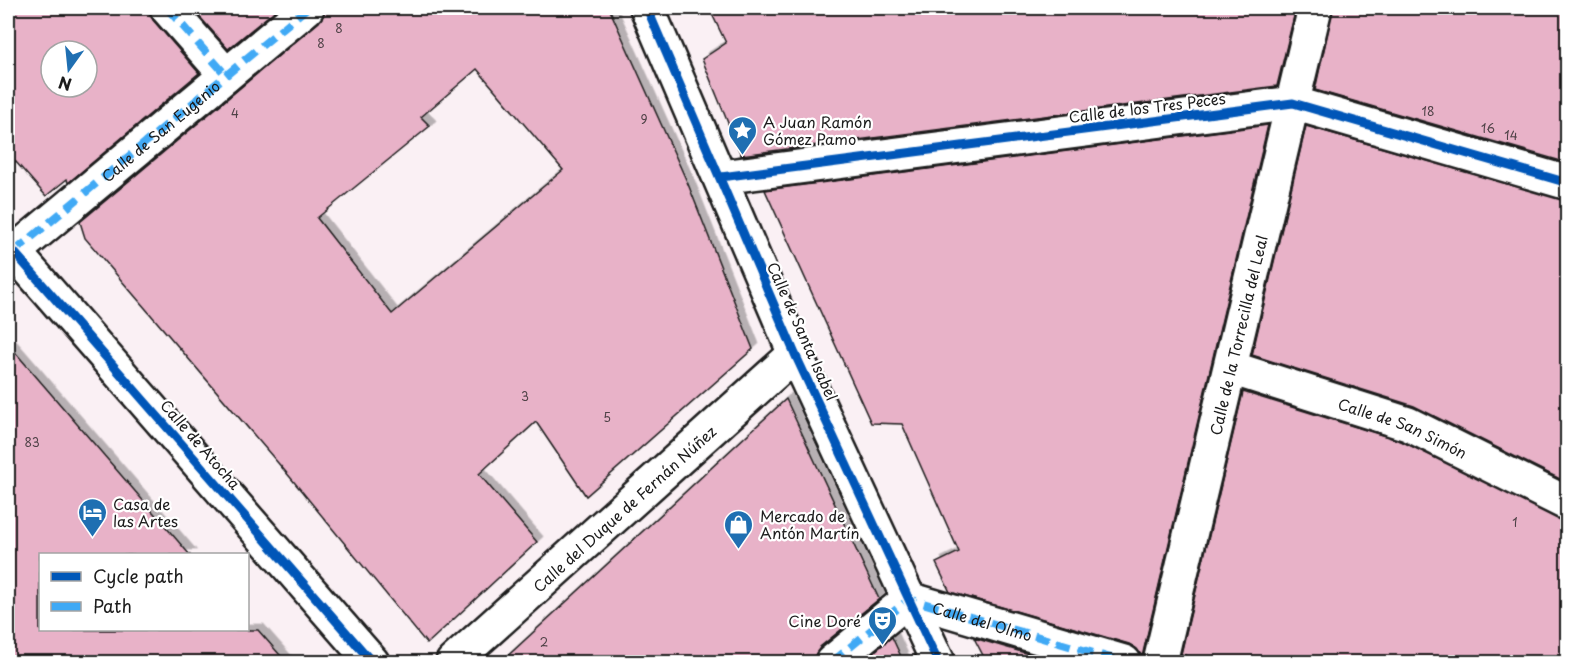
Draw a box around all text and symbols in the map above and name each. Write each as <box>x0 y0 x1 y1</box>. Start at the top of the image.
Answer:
house number: 8 <box>335 19 343 37</box>
house number: 8 <box>317 34 325 52</box>
north arrow <box>39 39 99 99</box>
text: N <box>56 71 74 98</box>
street label: Calle de San Eugenio <box>96 74 224 187</box>
street label: Calle de los Tres Peces <box>1067 86 1227 128</box>
house number: 18 <box>1422 102 1434 120</box>
house number: 4 <box>231 104 239 122</box>
house number: 9 <box>640 110 648 128</box>
place label: A Juan Ramón Gómez Pamo <box>763 110 872 150</box>
place icon: A Juan Ramón Gómez Pamo <box>726 114 758 156</box>
house number: 16 <box>1481 119 1495 137</box>
house number: 14 <box>1504 126 1518 144</box>
street label: Calle de la Torrecilla del Leal <box>1203 233 1272 437</box>
street label: Calle de Santa Isabel <box>762 258 844 404</box>
house number: 3 <box>521 387 529 405</box>
street label: Calle de San Simón <box>1335 391 1471 463</box>
street label: Calle de Atocha <box>155 394 247 494</box>
house number: 5 <box>603 408 611 426</box>
street label: Calle del Duque de Fernán Núñez <box>527 419 721 597</box>
house number: 83 <box>24 433 40 451</box>
place label: Casa de las Artes <box>113 492 178 532</box>
hotel icon: Casa de las Artes <box>76 496 108 538</box>
place label: Mercado de Antón Martín <box>760 504 860 544</box>
shop icon: Mercado de Antón Martín <box>723 508 755 550</box>
house number: 1 <box>1512 513 1518 531</box>
legend <box>39 553 249 631</box>
text: Cycle path <box>93 562 184 589</box>
text: Path <box>93 592 132 619</box>
street label: Calle del Olmo <box>930 595 1035 646</box>
theatre icon: Cine Doré <box>866 604 898 646</box>
place label: Cine Doré <box>788 609 861 632</box>
house number: 2 <box>540 633 548 651</box>

